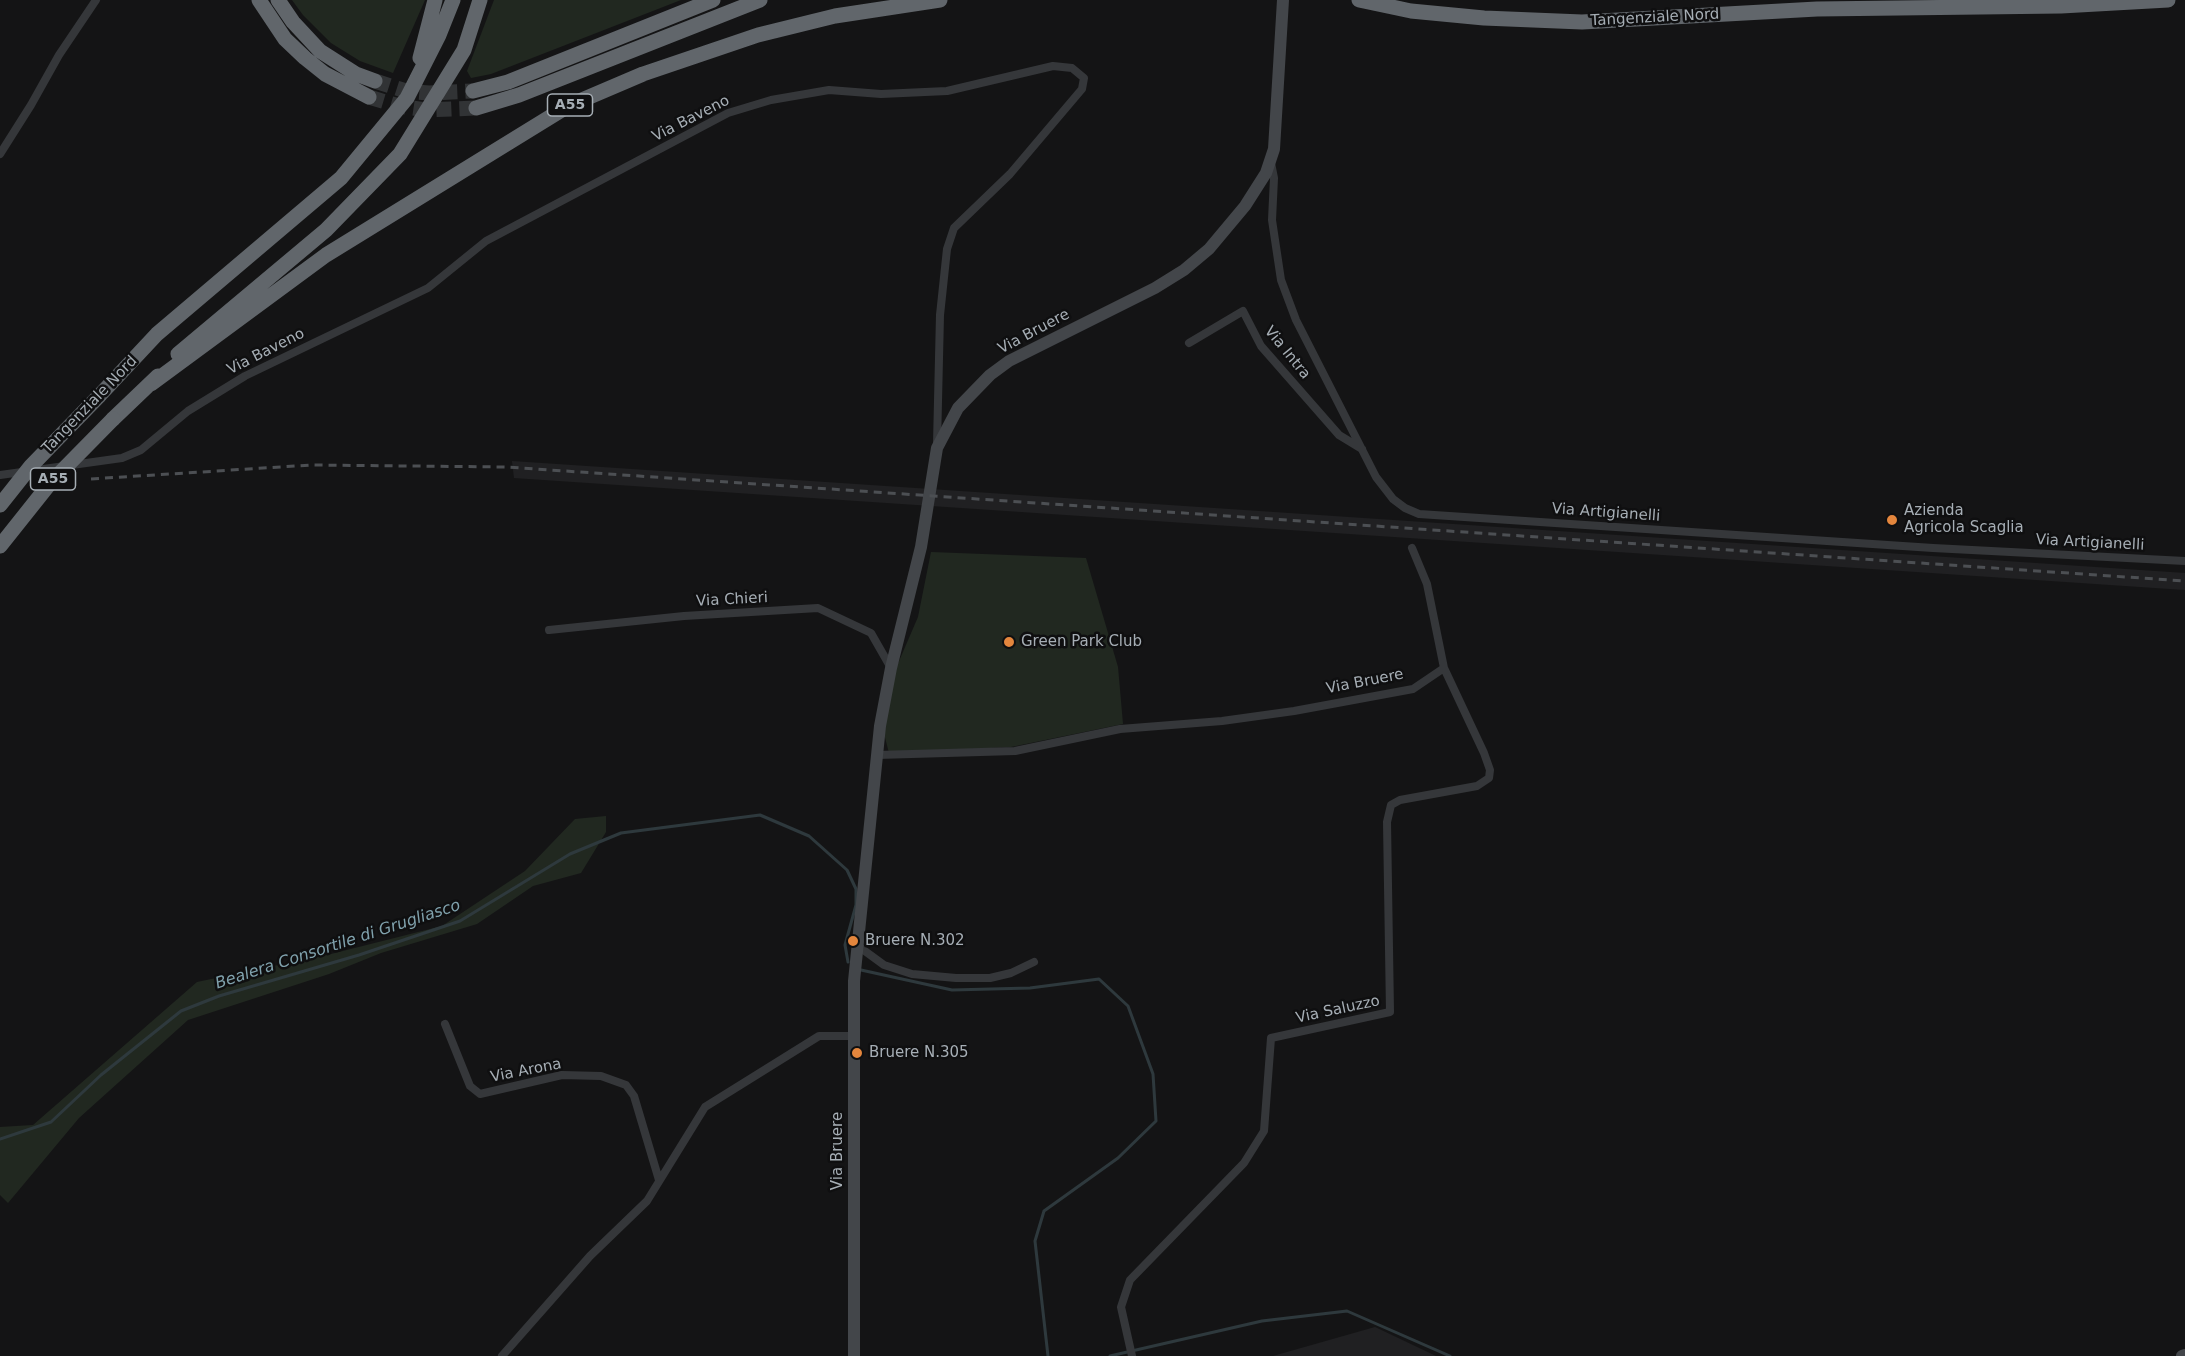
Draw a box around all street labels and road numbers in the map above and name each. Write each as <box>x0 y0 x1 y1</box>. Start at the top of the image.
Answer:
street label: Tangenziale Nord <box>1590 6 1720 30</box>
street label: Via Baveno <box>649 92 733 146</box>
road number: A55 <box>548 94 592 116</box>
street label: Via Bruere <box>995 306 1073 358</box>
street label: Via Intra <box>1260 323 1314 383</box>
street label: Via Baveno <box>224 325 308 379</box>
street label: Tangenziale Nord <box>39 352 141 458</box>
road number: A55 <box>31 468 76 490</box>
street label: Via Artigianelli <box>1551 500 1661 526</box>
street label: Via Artigianelli <box>2035 531 2145 555</box>
street label: Via Chieri <box>696 589 768 611</box>
street label: Via Bruere <box>1325 666 1405 698</box>
street label: Via Saluzzo <box>1294 992 1382 1028</box>
street label: Via Arona <box>489 1055 563 1087</box>
street label: Via Bruere <box>829 1112 847 1190</box>

